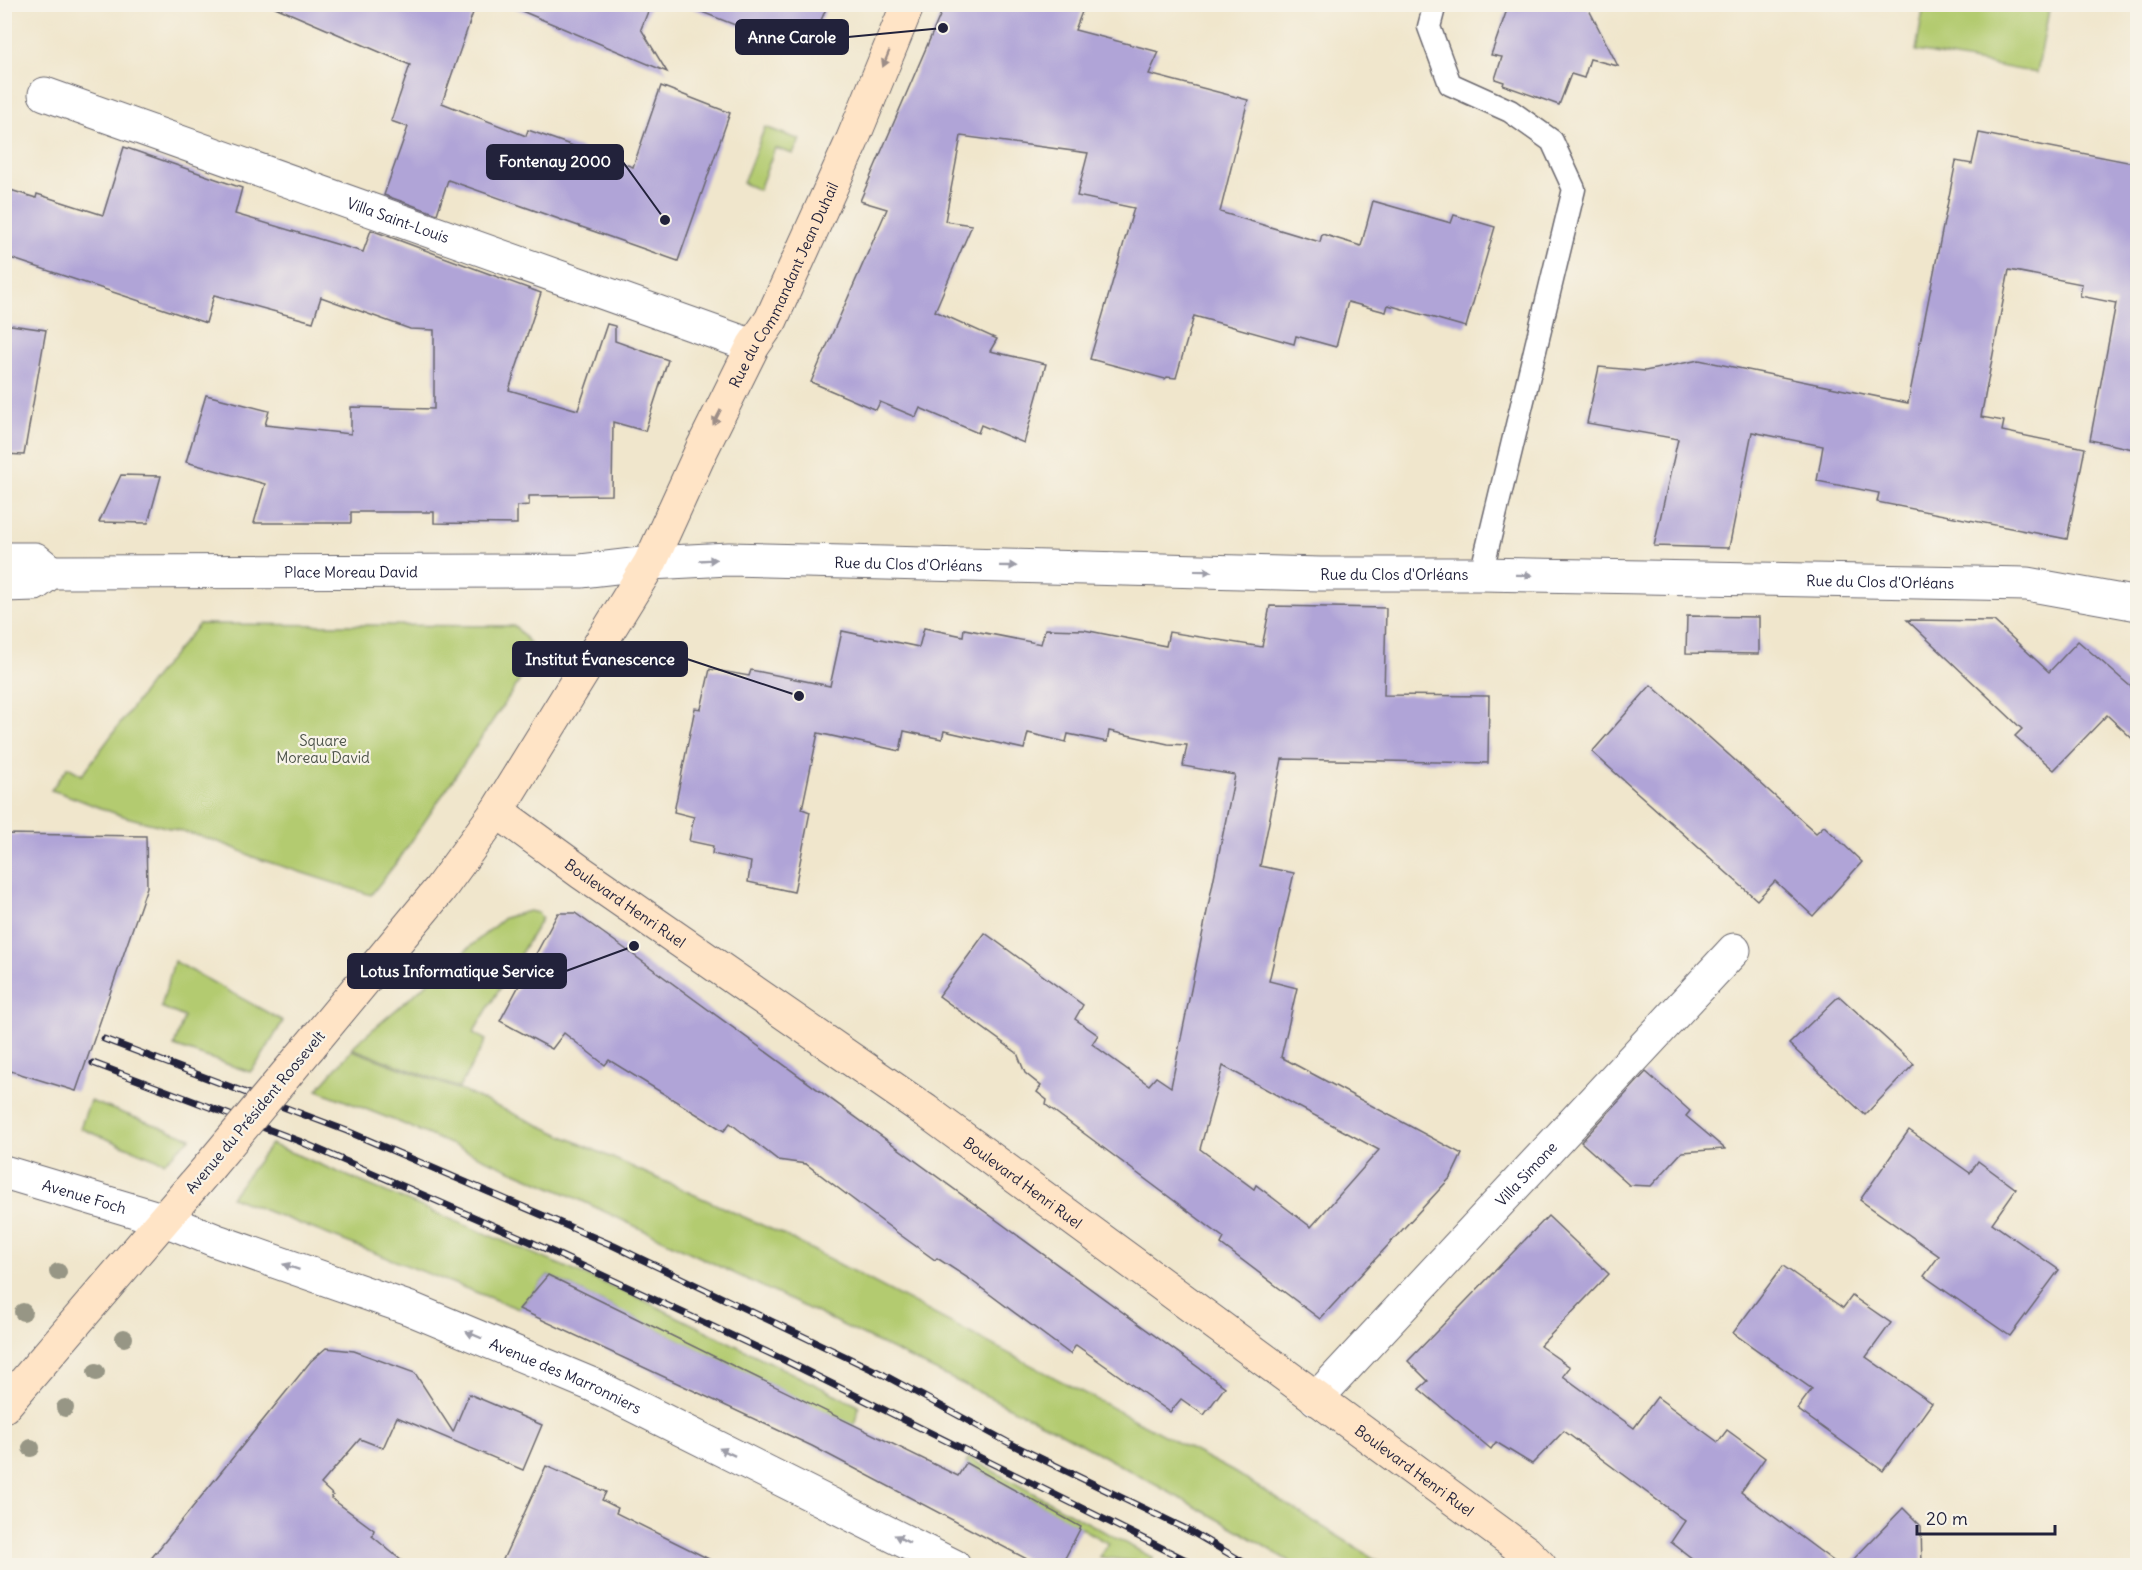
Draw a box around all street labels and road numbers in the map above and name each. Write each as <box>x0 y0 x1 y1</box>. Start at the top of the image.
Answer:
street label: Rue du Commandant Jean Duhail <box>724 179 842 391</box>
street label: Villa Saint-Louis <box>345 193 452 247</box>
street label: Rue du Clos d'Orléans <box>834 552 983 575</box>
street label: Place Moreau David <box>284 562 418 581</box>
street label: Rue du Clos d'Orléans <box>1320 565 1468 584</box>
street label: Rue du Clos d'Orléans <box>1806 570 1955 592</box>
street label: Boulevard Henri Ruel <box>561 854 690 951</box>
street label: Avenue du Président Roosevelt <box>181 1027 329 1197</box>
street label: Boulevard Henri Ruel <box>960 1132 1086 1232</box>
street label: Villa Simone <box>1491 1137 1561 1210</box>
street label: Avenue Foch <box>40 1175 129 1218</box>
street label: Avenue des Marronniers <box>487 1333 645 1417</box>
street label: Boulevard Henri Ruel <box>1352 1420 1478 1520</box>

